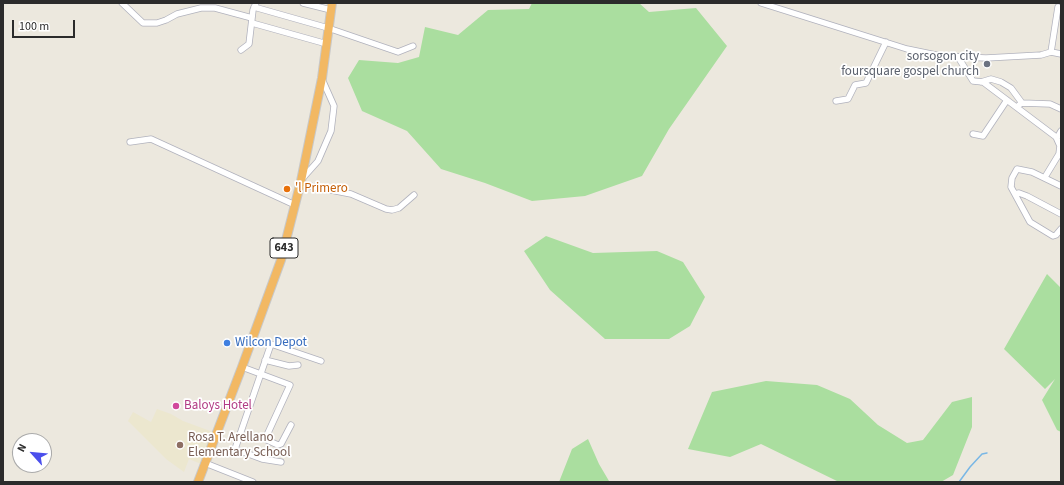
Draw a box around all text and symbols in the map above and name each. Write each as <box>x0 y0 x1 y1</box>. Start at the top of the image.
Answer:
scale bar <box>14 12 77 38</box>
text: 100 m <box>19 18 49 35</box>
place label: sorsogon city foursquare gospel church <box>841 49 979 80</box>
marker: sorsogon city foursquare gospel church <box>982 59 992 69</box>
place label: 'l Primero <box>295 181 348 197</box>
marker: 'l Primero <box>282 184 292 194</box>
road number: 643 <box>270 238 298 258</box>
place label: Wilcon Depot <box>235 335 307 351</box>
marker: Wilcon Depot <box>222 338 232 348</box>
place label: Baloys Hotel <box>184 398 252 414</box>
marker: Baloys Hotel <box>171 401 181 411</box>
place label: Rosa T. Arellano Elementary School <box>188 430 290 461</box>
north arrow <box>12 433 52 473</box>
marker: Rosa T. Arellano Elementary School <box>175 440 185 450</box>
text: N <box>13 441 30 454</box>

